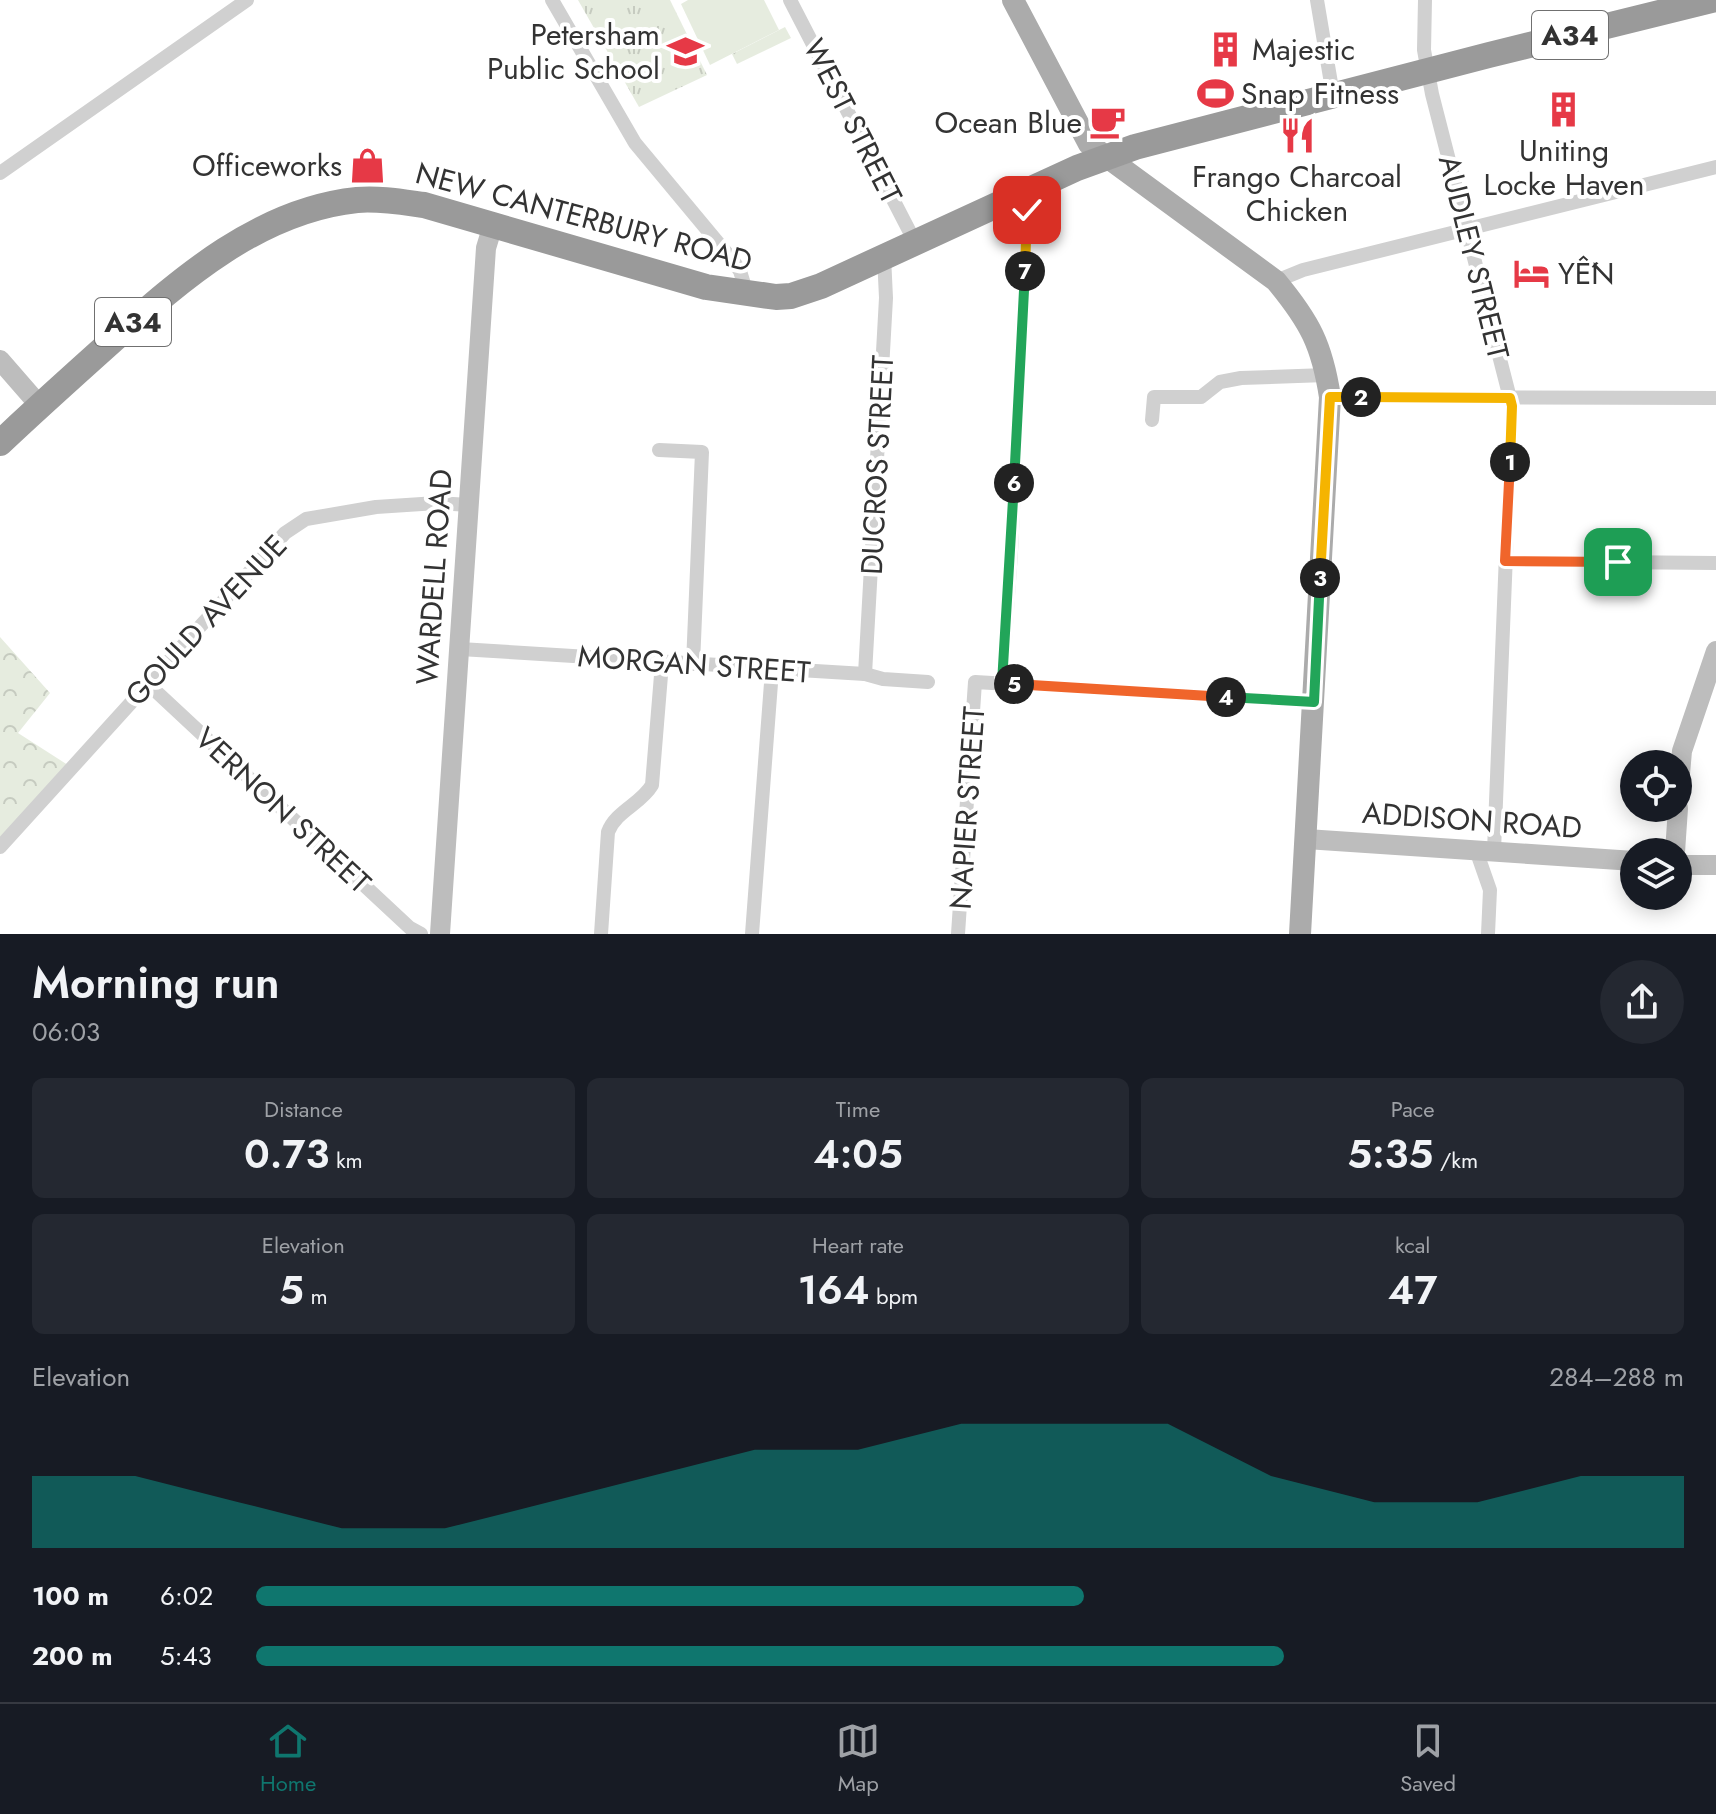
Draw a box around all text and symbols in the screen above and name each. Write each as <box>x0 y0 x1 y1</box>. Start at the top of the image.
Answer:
road number: A34 <box>1532 11 1608 59</box>
place label: Petersham Public School <box>487 13 660 90</box>
place label: Majestic <box>1252 28 1355 71</box>
building icon: Majestic <box>1207 30 1245 68</box>
street label: WEST STREET <box>793 31 913 211</box>
school or university icon: Petersham Public School <box>667 32 705 70</box>
place label: Snap Fitness <box>1241 72 1399 115</box>
sports icon: Snap Fitness <box>1196 74 1234 112</box>
building icon: Uniting Locke Haven <box>1545 90 1583 128</box>
place label: Ocean Blue <box>934 101 1082 144</box>
cafe icon: Ocean Blue <box>1089 103 1127 141</box>
restaurant icon: Frango Charcoal Chicken <box>1278 116 1316 154</box>
place label: Uniting Locke Haven <box>1483 129 1645 206</box>
place label: Officeworks <box>192 144 342 187</box>
shop icon: Officeworks <box>349 146 387 184</box>
street label: AUDLEY STREET <box>1428 150 1520 364</box>
street label: NEW CANTERBURY ROAD <box>411 151 757 283</box>
place label: Frango Charcoal Chicken <box>1192 155 1402 232</box>
pin <box>993 176 1061 244</box>
icon: check <box>1005 188 1049 232</box>
pin: 7 <box>1005 251 1045 291</box>
place label: YẾN <box>1558 252 1615 295</box>
hotel icon: YẾN <box>1513 254 1551 292</box>
text: 7 <box>1018 255 1032 287</box>
road number: A34 <box>95 298 171 346</box>
street label: DUCROS STREET <box>850 354 904 576</box>
pin: 2 <box>1341 377 1381 417</box>
text: 2 <box>1354 381 1368 413</box>
pin: 1 <box>1490 442 1530 482</box>
text: 1 <box>1504 446 1516 478</box>
pin: 6 <box>994 463 1034 503</box>
text: 6 <box>1007 467 1021 499</box>
street label: WARDELL ROAD <box>405 468 463 686</box>
street label: GOULD AVENUE <box>115 525 297 715</box>
pin <box>1584 528 1652 596</box>
icon: arrive <box>1596 540 1640 584</box>
pin: 3 <box>1300 558 1340 598</box>
text: 3 <box>1313 562 1327 594</box>
street label: MORGAN STREET <box>576 634 812 694</box>
pin: 5 <box>994 664 1034 704</box>
text: 5 <box>1007 668 1021 700</box>
pin: 4 <box>1206 677 1246 717</box>
text: 4 <box>1218 681 1234 713</box>
street label: NAPIER STREET <box>938 705 996 911</box>
street label: VERNON STREET <box>186 717 380 903</box>
map controls <box>1620 750 1692 910</box>
button: locate <box>1620 750 1692 822</box>
street label: ADDISON ROAD <box>1361 791 1583 849</box>
button: layers <box>1620 838 1692 910</box>
text: Morning run <box>32 951 280 1015</box>
button: share <box>1600 960 1684 1044</box>
text: 06:03 <box>32 1013 100 1051</box>
text: Distance <box>264 1093 343 1125</box>
text: Time <box>836 1093 880 1125</box>
text: Pace <box>1391 1093 1435 1125</box>
text: 0.73 <box>244 1125 329 1183</box>
text: 4:05 <box>813 1125 903 1183</box>
text: 5:35 <box>1347 1125 1433 1183</box>
text: km <box>329 1144 363 1176</box>
text: /km <box>1433 1144 1478 1176</box>
text: Elevation <box>262 1229 345 1261</box>
text: Heart rate <box>812 1229 904 1261</box>
text: kcal <box>1395 1229 1430 1261</box>
text: 5 <box>279 1261 304 1319</box>
text: 164 <box>798 1261 869 1319</box>
text: 47 <box>1388 1261 1437 1319</box>
text: m <box>304 1280 328 1312</box>
text: bpm <box>869 1280 918 1312</box>
text: Elevation <box>32 1358 130 1396</box>
text: 284–288 m <box>1549 1358 1684 1396</box>
text: 100 m <box>32 1577 109 1615</box>
text: 6:02 <box>160 1577 213 1615</box>
text: 200 m <box>32 1637 113 1675</box>
text: 5:43 <box>160 1637 212 1675</box>
tab: Home <box>260 1719 316 1799</box>
tab: Map <box>836 1719 880 1799</box>
tab: Saved <box>1400 1719 1456 1799</box>

